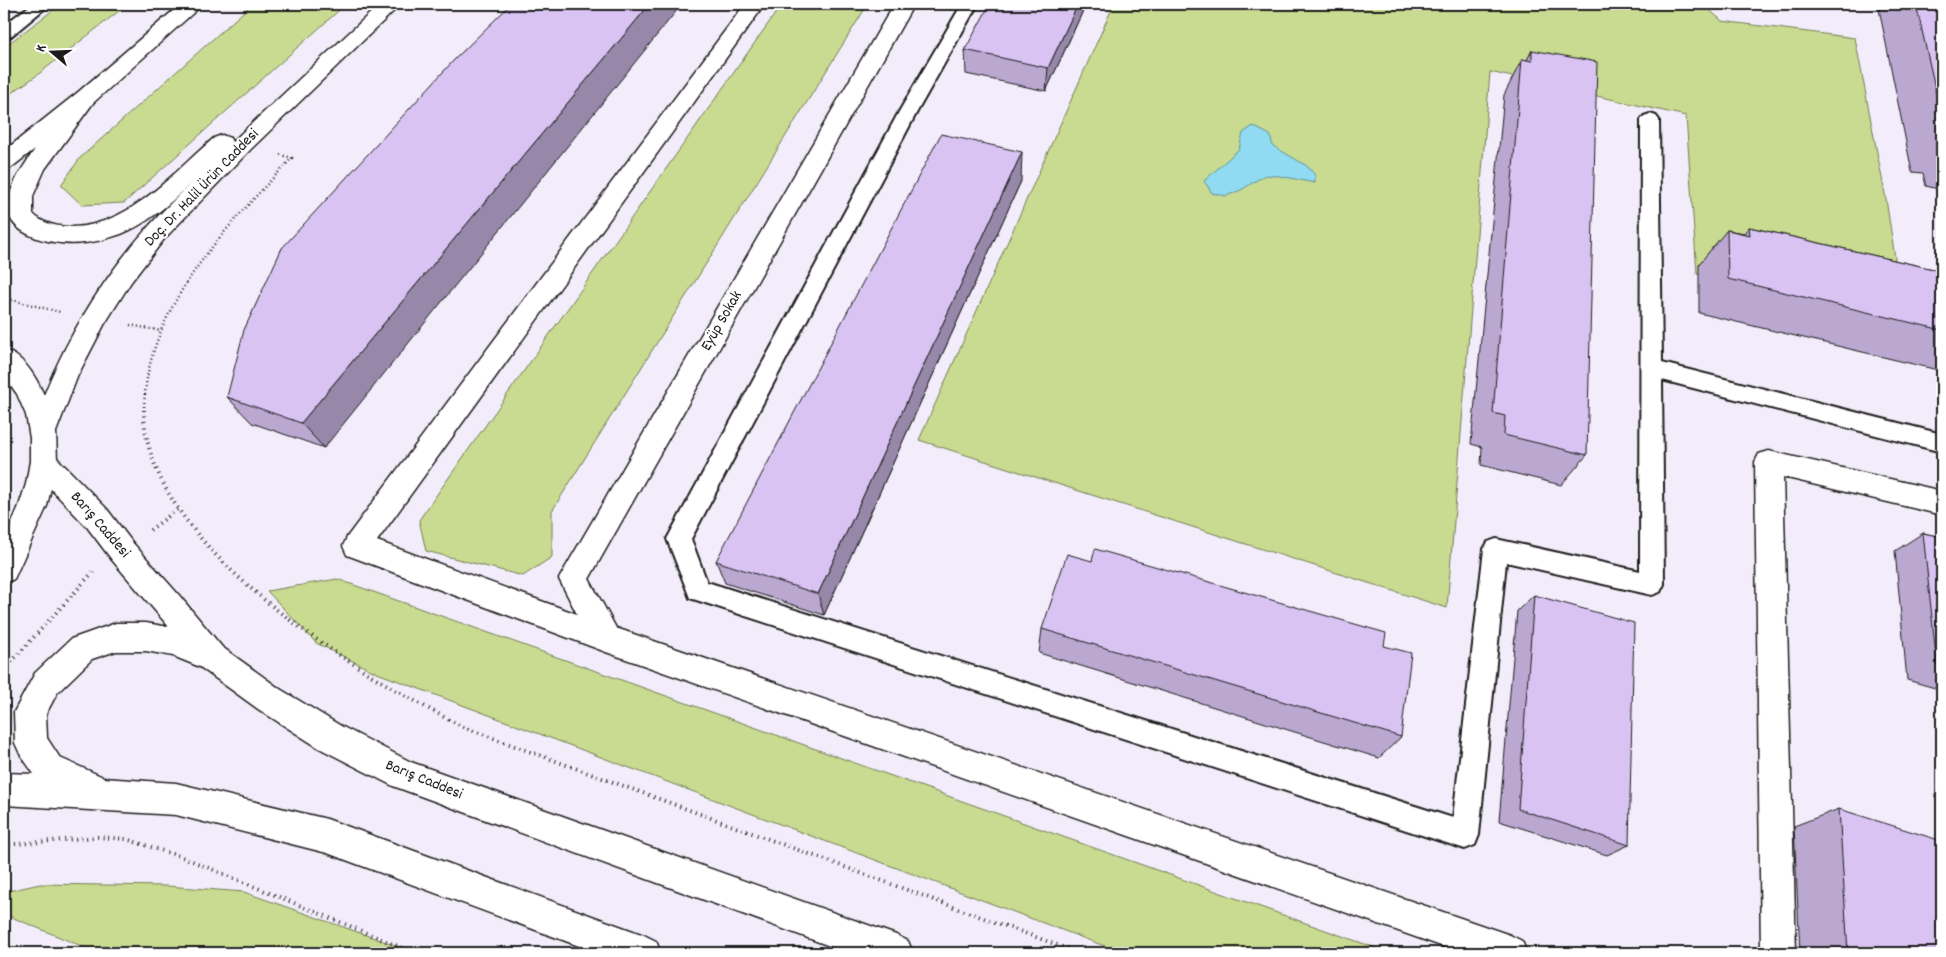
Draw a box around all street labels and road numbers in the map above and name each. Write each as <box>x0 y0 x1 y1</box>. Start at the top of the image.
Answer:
street label: Doç. Dr. Halil Ürün Caddesi <box>139 124 265 252</box>
street label: Eyüp Sokak <box>695 286 749 356</box>
street label: Barış Caddesi <box>65 487 136 563</box>
street label: Barış Caddesi <box>382 754 466 806</box>

